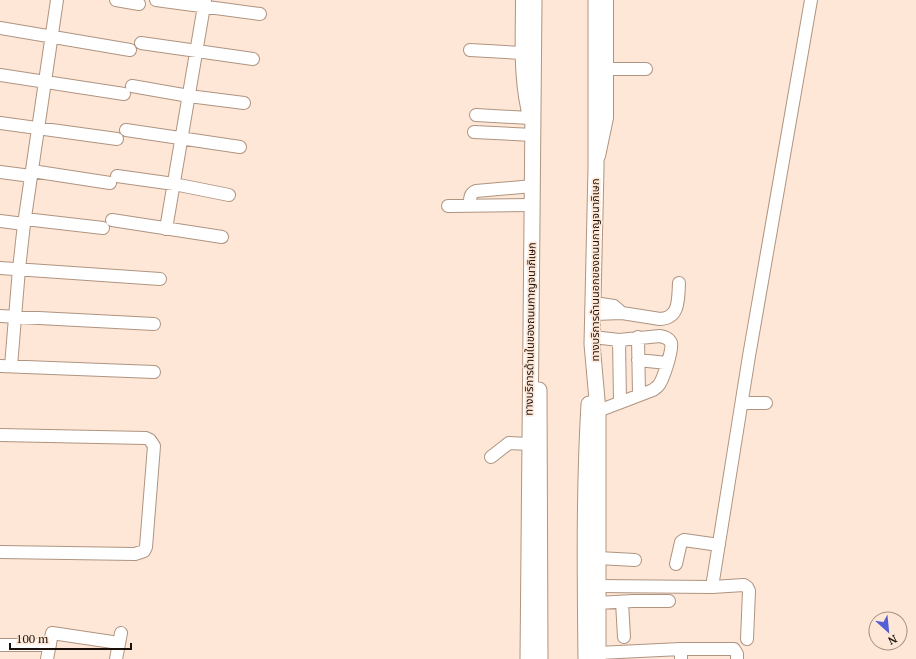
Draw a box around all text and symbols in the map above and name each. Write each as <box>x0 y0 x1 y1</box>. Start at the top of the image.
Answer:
street label: ทางบริการด้านนอกของถนนกาญจนาภิเษก <box>588 178 602 362</box>
street label: ทางบริการด้านในของถนนกาญจนาภิเษก <box>521 242 539 416</box>
north arrow <box>868 611 908 651</box>
scale bar <box>10 625 131 651</box>
text: 100 m <box>16 631 49 646</box>
text: N <box>885 632 899 648</box>

